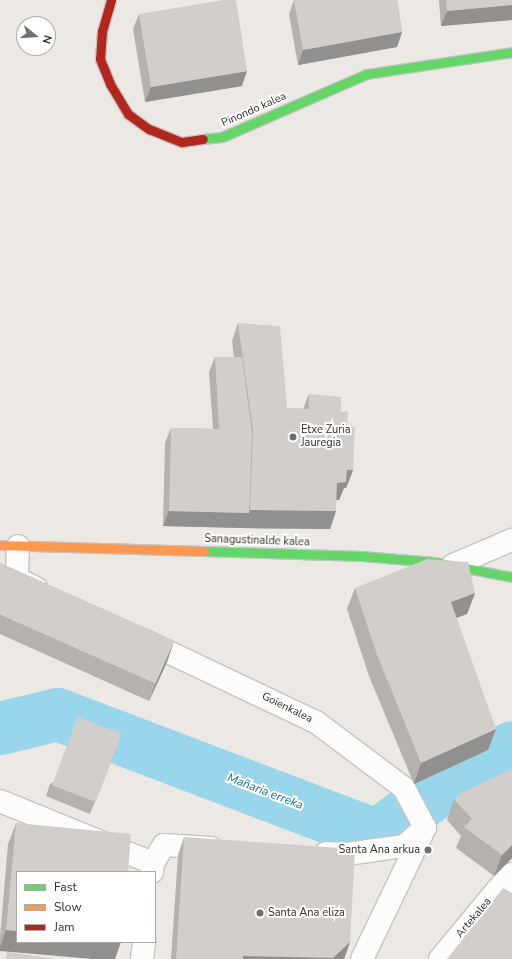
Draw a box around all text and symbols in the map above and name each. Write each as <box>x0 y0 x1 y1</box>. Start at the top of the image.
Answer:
north arrow <box>16 16 56 56</box>
text: N <box>39 33 55 45</box>
street label: Pinondo kalea <box>220 90 288 130</box>
place label: Etxe Zuria Jauregia <box>301 424 351 450</box>
marker: Etxe Zuria Jauregia <box>288 432 298 442</box>
street label: Sanagustinalde kalea <box>204 533 310 549</box>
street label: Goienkalea <box>259 690 315 726</box>
water label: Mañaria erreka <box>225 771 305 813</box>
place label: Santa Ana arkua <box>338 843 420 857</box>
marker: Santa Ana arkua <box>423 845 433 855</box>
legend <box>16 871 156 943</box>
text: Fast <box>54 879 77 895</box>
street label: Artekalea <box>454 895 494 941</box>
text: Slow <box>54 899 82 915</box>
place label: Santa Ana eliza <box>268 906 345 920</box>
marker: Santa Ana eliza <box>255 908 265 918</box>
text: Jam <box>54 919 75 935</box>

